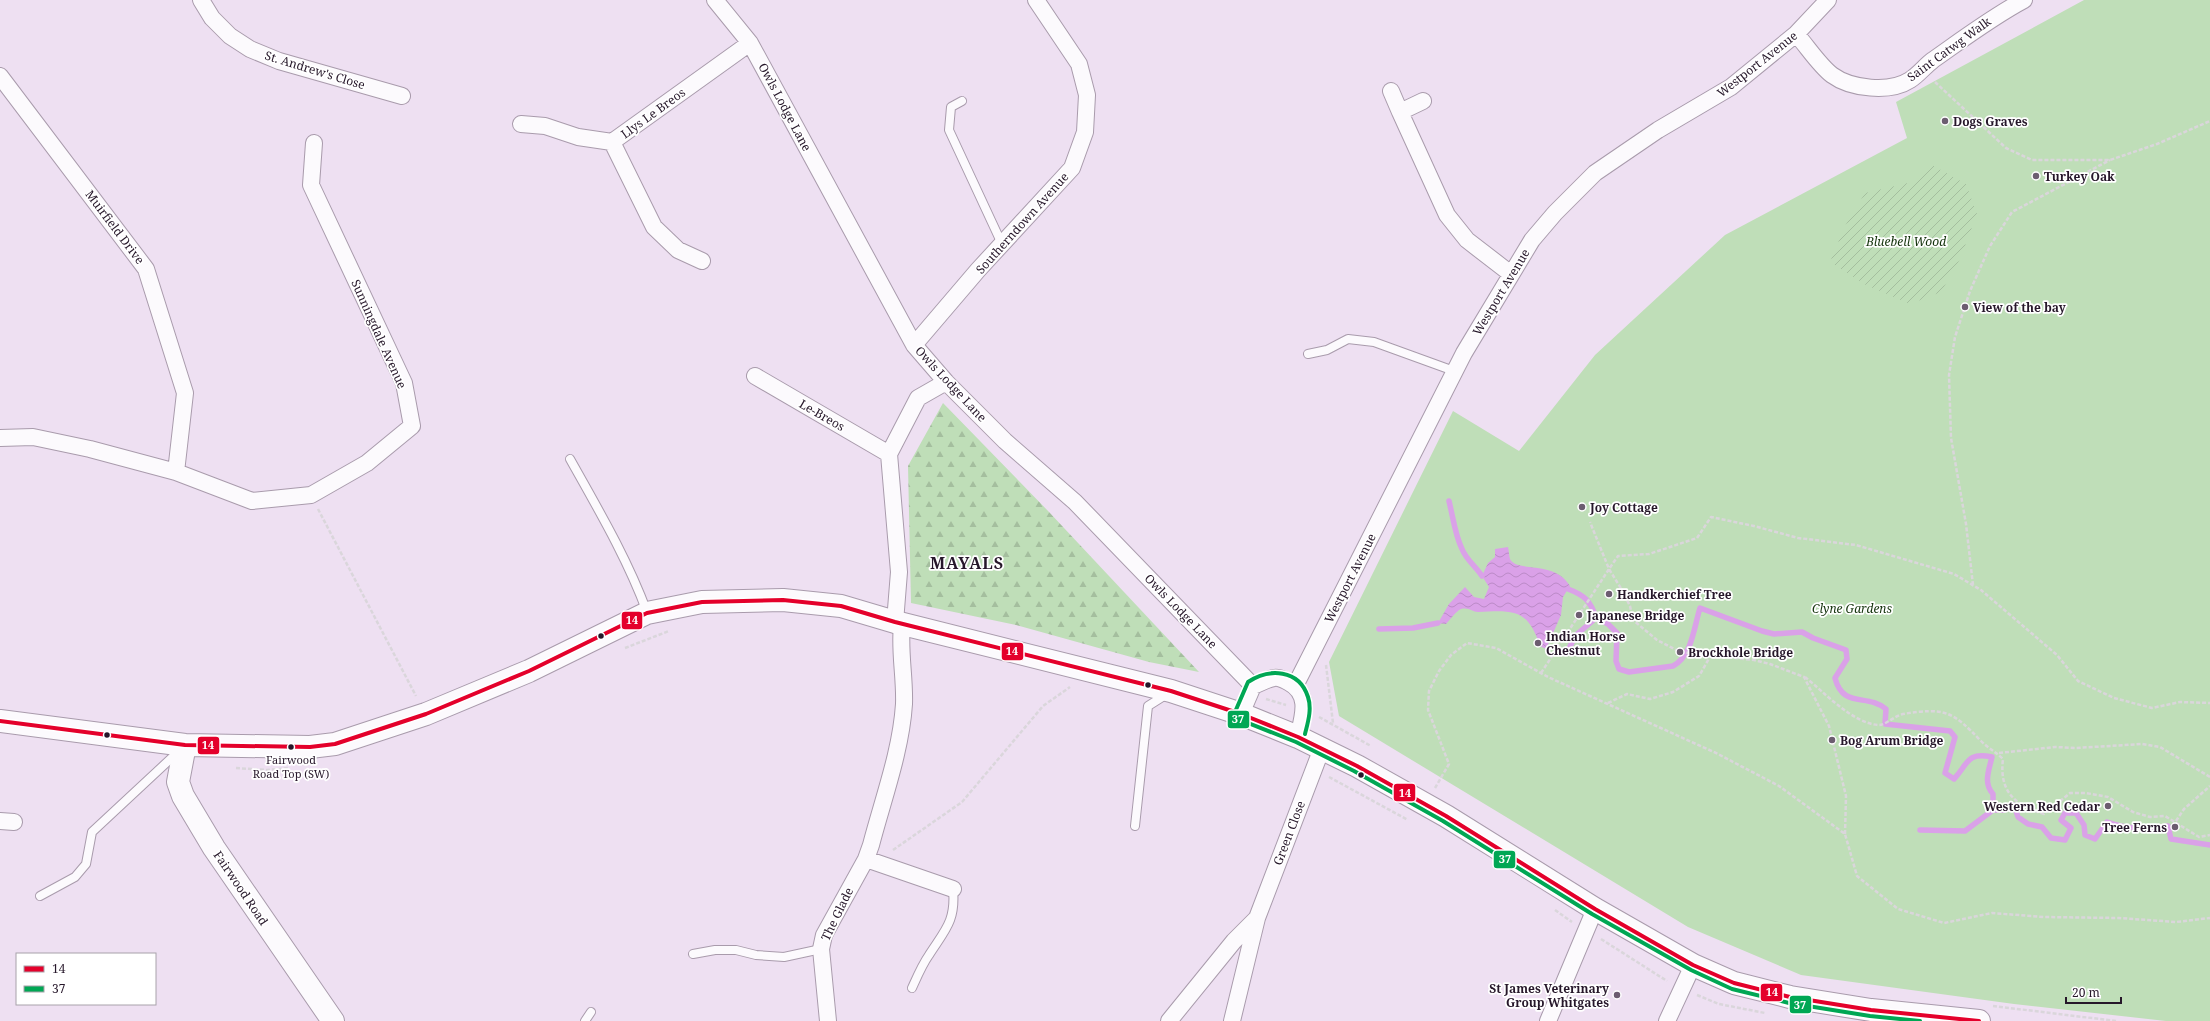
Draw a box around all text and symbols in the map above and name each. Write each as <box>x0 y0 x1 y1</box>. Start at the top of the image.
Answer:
street label: Saint Catwg Walk <box>1904 12 1995 85</box>
street label: Westport Avenue <box>1713 27 1801 101</box>
street label: St. Andrew's Close <box>263 47 367 93</box>
street label: Owls Lodge Lane <box>755 60 815 154</box>
street label: Llys Le Breos <box>617 84 689 142</box>
place label: Dogs Graves <box>1953 113 2028 130</box>
marker: Dogs Graves <box>1940 116 1950 126</box>
place label: Turkey Oak <box>2044 168 2115 185</box>
street label: Southerndown Avenue <box>972 169 1072 277</box>
marker: Turkey Oak <box>2031 171 2041 181</box>
street label: Muirfield Drive <box>82 187 148 267</box>
park label: Bluebell Wood <box>1865 233 1946 250</box>
street label: Westport Avenue <box>1468 246 1534 338</box>
street label: Sunningdale Avenue <box>347 277 411 391</box>
place label: View of the bay <box>1973 299 2066 316</box>
marker: View of the bay <box>1960 302 1970 312</box>
street label: Owls Lodge Lane <box>911 342 991 426</box>
street label: Le-Breos <box>796 395 848 435</box>
place label: Joy Cottage <box>1589 499 1658 516</box>
marker: Joy Cottage <box>1577 502 1587 512</box>
street label: Westport Avenue <box>1320 530 1380 626</box>
district label: MAYALS <box>930 552 1004 574</box>
street label: Owls Lodge Lane <box>1141 570 1221 652</box>
place label: Handkerchief Tree <box>1617 586 1732 603</box>
marker: Handkerchief Tree <box>1604 589 1614 599</box>
park label: Clyne Gardens <box>1812 600 1893 617</box>
place label: Japanese Bridge <box>1586 607 1685 624</box>
marker: Japanese Bridge <box>1574 610 1584 620</box>
line badge: 14 <box>621 611 643 630</box>
text: 14 <box>626 612 638 627</box>
place label: Indian Horse Chestnut <box>1546 628 1625 659</box>
unlabelled marker <box>596 631 606 641</box>
marker: Indian Horse Chestnut <box>1533 638 1543 648</box>
line badge: 14 <box>1001 642 1024 661</box>
text: 14 <box>1006 643 1018 658</box>
place label: Brockhole Bridge <box>1688 644 1793 661</box>
marker: Brockhole Bridge <box>1675 647 1685 657</box>
unlabelled marker <box>1143 680 1153 690</box>
line badge: 37 <box>1227 710 1250 729</box>
text: 37 <box>1232 711 1244 726</box>
unlabelled marker <box>102 730 112 740</box>
place label: Bog Arum Bridge <box>1840 732 1944 749</box>
marker: Bog Arum Bridge <box>1827 735 1837 745</box>
line badge: 14 <box>197 736 220 755</box>
text: 14 <box>202 737 214 752</box>
marker: Fairwood Road Top (SW) <box>286 742 296 752</box>
place label: Fairwood Road Top (SW) <box>253 752 329 781</box>
unlabelled marker <box>1356 770 1366 780</box>
line badge: 14 <box>1393 783 1416 802</box>
text: 14 <box>1399 785 1411 800</box>
street label: Green Close <box>1269 798 1309 868</box>
place label: Western Red Cedar <box>1984 798 2101 815</box>
marker: Western Red Cedar <box>2103 801 2113 811</box>
place label: Tree Ferns <box>2102 819 2167 836</box>
marker: Tree Ferns <box>2170 822 2180 832</box>
street label: Fairwood Road <box>210 847 273 929</box>
line badge: 37 <box>1493 850 1516 869</box>
text: 37 <box>1499 851 1511 866</box>
street label: The Glade <box>817 884 857 944</box>
legend <box>16 953 156 1005</box>
text: 14 <box>52 960 66 977</box>
scale bar <box>2066 979 2121 1005</box>
text: 37 <box>52 980 66 997</box>
place label: St James Veterinary Group Whitgates <box>1489 980 1609 1011</box>
line badge: 14 <box>1760 983 1783 1002</box>
text: 14 <box>1766 984 1778 999</box>
text: 20 m <box>2072 984 2100 1001</box>
marker: St James Veterinary Group Whitgates <box>1612 990 1622 1000</box>
line badge: 37 <box>1789 995 1812 1014</box>
text: 37 <box>1794 997 1806 1012</box>

